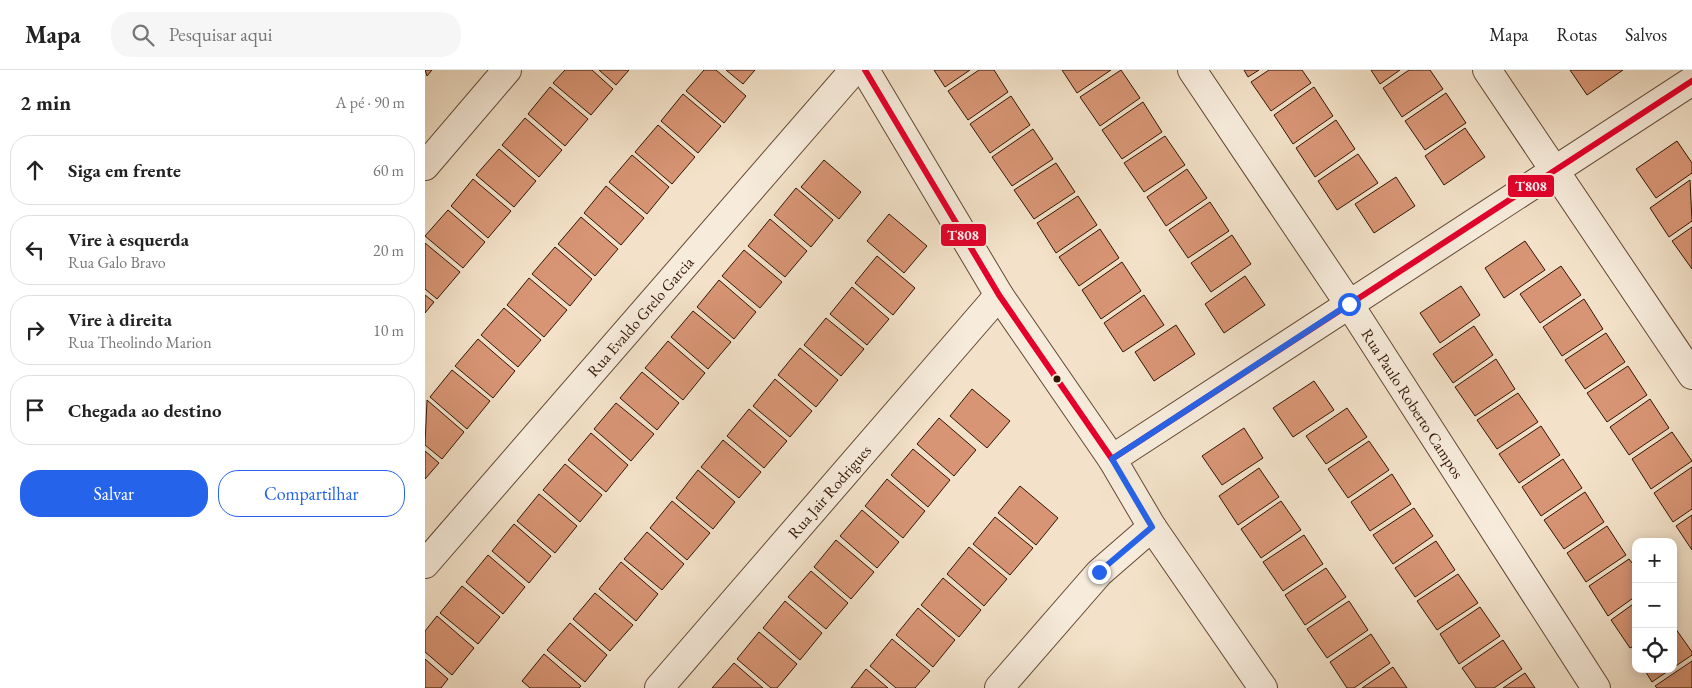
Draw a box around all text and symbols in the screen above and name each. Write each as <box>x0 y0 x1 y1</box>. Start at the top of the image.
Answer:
search box <box>111 12 461 57</box>
text: Mapa <box>25 19 81 50</box>
icon: search <box>129 21 157 49</box>
text: Pesquisar aqui <box>169 22 272 47</box>
text: Mapa <box>1489 23 1529 46</box>
text: Rotas <box>1557 23 1597 46</box>
text: Salvos <box>1625 23 1667 46</box>
text: 2 min <box>20 89 71 116</box>
text: A pé · 90 m <box>336 92 405 113</box>
icon: ahead <box>21 156 49 184</box>
text: Siga em frente <box>68 158 181 183</box>
text: 60 m <box>373 160 404 181</box>
line badge: T808 <box>1507 174 1555 198</box>
text: T808 <box>1515 177 1547 195</box>
line badge: T808 <box>940 223 987 247</box>
text: T808 <box>947 226 979 244</box>
text: Vire à esquerda <box>68 227 189 252</box>
icon: left <box>21 236 49 264</box>
text: 20 m <box>373 240 404 261</box>
text: Rua Galo Bravo <box>68 252 166 273</box>
street label: Rua Evaldo Grelo Garcia <box>582 252 699 381</box>
route start <box>1338 293 1361 316</box>
text: Vire à direita <box>68 307 172 332</box>
icon: right <box>21 316 49 344</box>
text: 10 m <box>373 320 404 341</box>
street label: Rua Paulo Roberto Campos <box>1357 325 1469 483</box>
text: Rua Theolindo Marion <box>68 332 212 353</box>
unlabelled marker <box>1052 374 1062 384</box>
icon: arrive <box>21 396 49 424</box>
text: Chegada ao destino <box>68 398 222 423</box>
street label: Rua Jair Rodrigues <box>783 440 876 543</box>
button: Salvar <box>20 470 208 517</box>
button: Compartilhar <box>218 470 405 517</box>
map controls <box>1632 538 1677 673</box>
button: + <box>1632 538 1677 583</box>
route end <box>1088 561 1111 584</box>
button: − <box>1632 583 1677 628</box>
button: locate <box>1632 628 1677 673</box>

